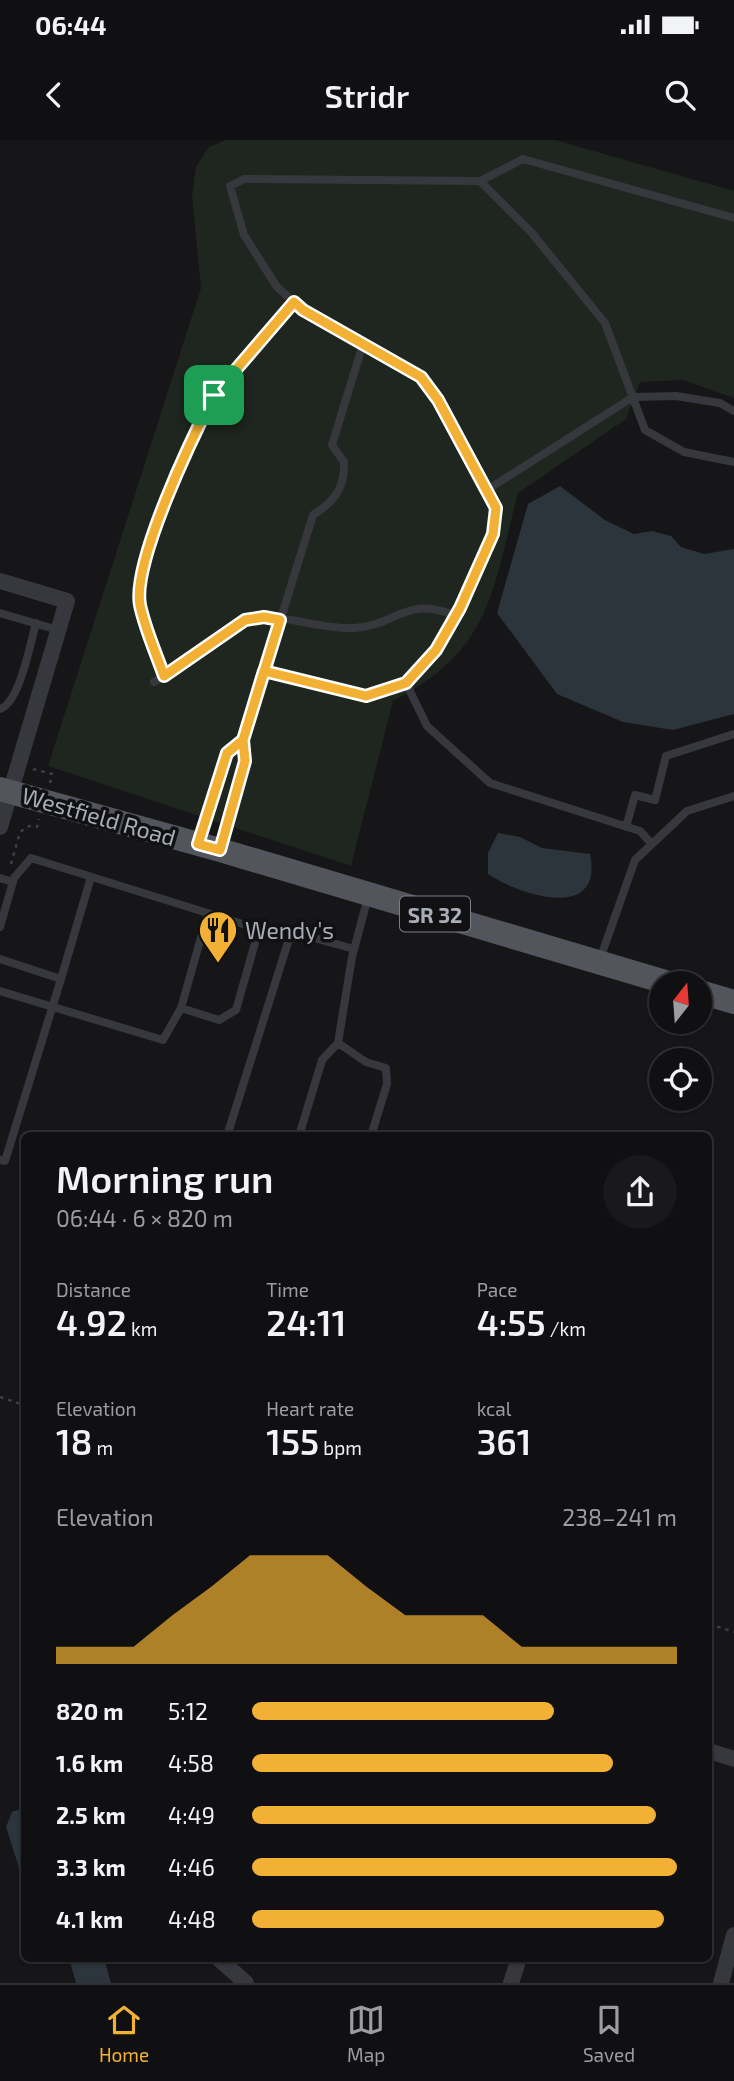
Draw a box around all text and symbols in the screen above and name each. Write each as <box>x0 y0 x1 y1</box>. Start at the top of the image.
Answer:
text: 06:44 <box>35 9 107 40</box>
icon: back <box>35 76 73 114</box>
text: Stridr <box>325 76 409 114</box>
icon: search <box>661 76 699 114</box>
pin <box>184 365 244 425</box>
icon: arrive <box>195 376 233 414</box>
street label: Westfield Road <box>19 781 179 851</box>
road number: SR 32 <box>400 896 470 932</box>
restaurant icon: Wendy's <box>197 909 239 964</box>
place label: Wendy's <box>245 916 334 944</box>
north arrow <box>649 971 712 1034</box>
map controls <box>649 971 712 1111</box>
button: locate <box>649 1048 712 1111</box>
text: Morning run <box>56 1155 274 1201</box>
button: share <box>603 1155 677 1229</box>
text: 06:44 · 6 × 820 m <box>56 1204 233 1232</box>
text: Distance <box>56 1278 131 1301</box>
text: Time <box>266 1278 309 1301</box>
text: Pace <box>477 1278 518 1301</box>
text: 4.92 <box>56 1301 127 1343</box>
text: 24:11 <box>266 1301 346 1343</box>
text: 4:55 <box>477 1301 545 1343</box>
text: km <box>127 1317 157 1340</box>
text: /km <box>545 1317 586 1340</box>
text: Elevation <box>56 1397 137 1420</box>
text: Heart rate <box>266 1397 354 1420</box>
text: kcal <box>477 1397 511 1420</box>
text: 18 <box>56 1420 92 1462</box>
text: 155 <box>266 1420 319 1462</box>
text: 361 <box>477 1420 531 1462</box>
text: m <box>92 1436 113 1459</box>
text: bpm <box>319 1436 362 1459</box>
text: Elevation <box>56 1503 154 1531</box>
text: 238–241 m <box>562 1503 677 1531</box>
text: 820 m <box>56 1697 123 1725</box>
text: 5:12 <box>168 1697 208 1725</box>
text: 1.6 km <box>56 1749 123 1777</box>
text: 4:58 <box>168 1749 214 1777</box>
text: 2.5 km <box>56 1801 126 1829</box>
text: 4:49 <box>168 1801 215 1829</box>
text: 3.3 km <box>56 1853 126 1881</box>
text: 4:46 <box>168 1853 215 1881</box>
text: 4.1 km <box>56 1905 123 1933</box>
text: 4:48 <box>168 1905 216 1933</box>
tab: Home <box>99 2001 149 2066</box>
tab: Map <box>347 2001 385 2066</box>
tab: Saved <box>583 2001 635 2066</box>

